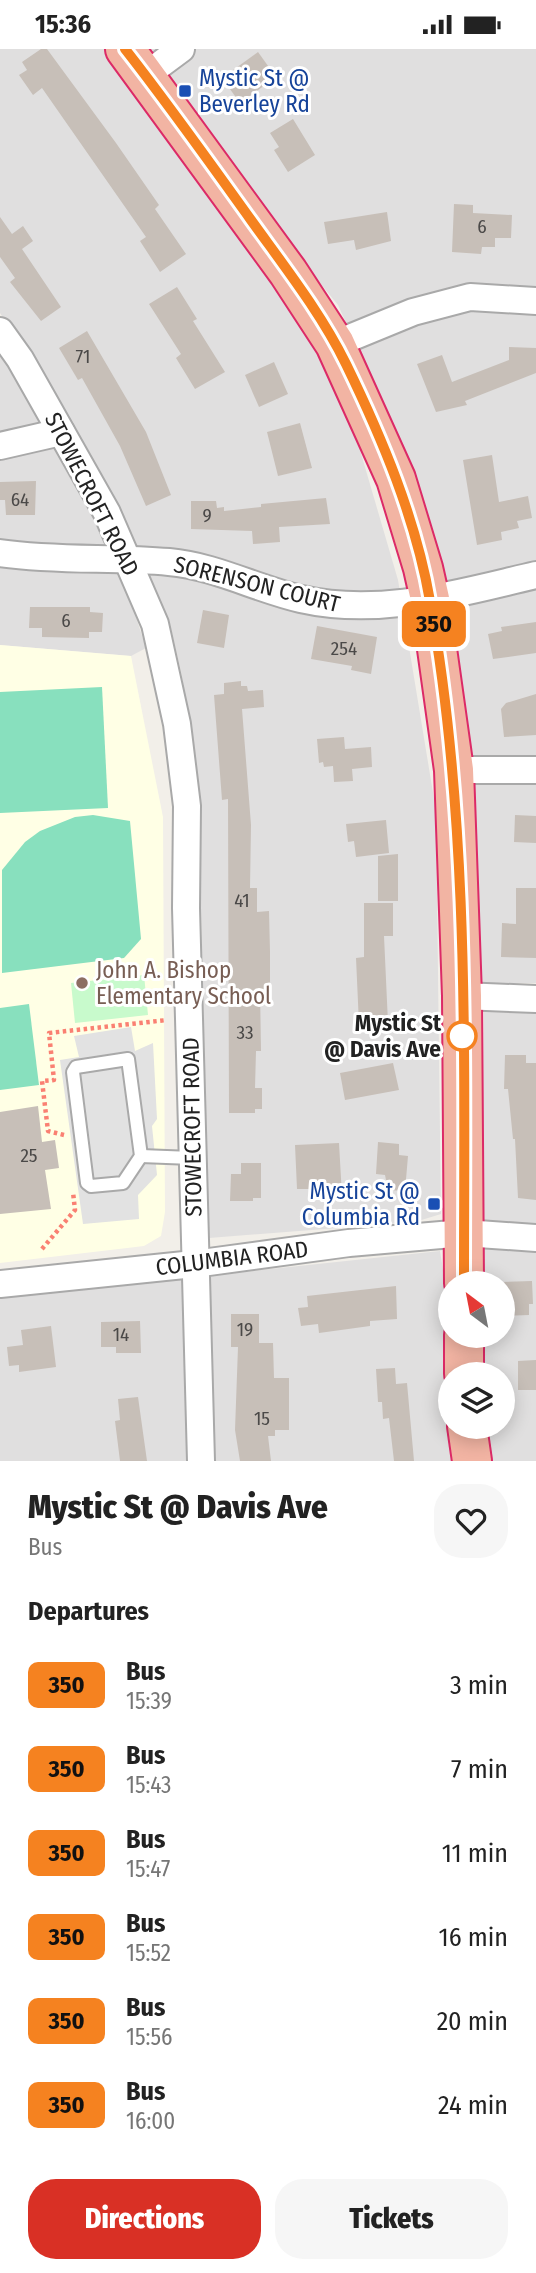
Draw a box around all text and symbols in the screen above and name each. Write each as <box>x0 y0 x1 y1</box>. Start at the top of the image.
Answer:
text: 15:36 <box>35 9 91 40</box>
place label: Mystic St @ Beverley Rd <box>199 64 310 118</box>
marker: Mystic St @ Beverley Rd <box>177 83 193 99</box>
house number: 6 <box>477 215 487 238</box>
house number: 71 <box>76 345 90 368</box>
street label: STOWECROFT ROAD <box>39 408 145 580</box>
house number: 64 <box>11 488 29 511</box>
house number: 9 <box>202 504 212 527</box>
street label: SORENSON COURT <box>171 550 343 618</box>
line badge: 350 <box>394 601 474 647</box>
house number: 6 <box>61 609 71 632</box>
text: 350 <box>416 610 452 638</box>
house number: 254 <box>331 637 357 660</box>
house number: 41 <box>234 889 250 912</box>
place label: John A. Bishop Elementary School <box>96 956 271 1010</box>
marker: John A. Bishop Elementary School <box>74 975 90 991</box>
place label: Mystic St @ Davis Ave <box>324 1009 442 1063</box>
house number: 33 <box>236 1021 254 1044</box>
marker: Mystic St @ Davis Ave <box>447 1021 477 1051</box>
street label: STOWECROFT ROAD <box>176 1037 208 1217</box>
house number: 25 <box>20 1144 38 1167</box>
place label: Mystic St @ Columbia Rd <box>302 1177 420 1231</box>
marker: Mystic St @ Columbia Rd <box>426 1196 442 1212</box>
street label: COLUMBIA ROAD <box>154 1235 310 1281</box>
north arrow <box>438 1271 514 1347</box>
map controls <box>438 1271 515 1439</box>
house number: 19 <box>237 1318 253 1341</box>
house number: 14 <box>113 1323 129 1346</box>
button: layers <box>438 1362 515 1439</box>
house number: 15 <box>254 1407 270 1430</box>
button: heart <box>434 1484 508 1558</box>
text: Mystic St @ Davis Ave <box>28 1487 328 1527</box>
text: Bus <box>28 1533 62 1561</box>
text: Departures <box>28 1596 149 1627</box>
text: Bus <box>126 1656 165 1687</box>
text: 3 min <box>450 1670 508 1701</box>
text: 350 <box>48 1671 85 1699</box>
text: 15:39 <box>126 1687 172 1715</box>
text: Bus <box>126 1740 165 1771</box>
text: 7 min <box>451 1754 508 1785</box>
text: 350 <box>48 1755 85 1783</box>
text: 15:43 <box>126 1771 171 1799</box>
text: Bus <box>126 1824 165 1855</box>
text: 11 min <box>442 1838 508 1869</box>
text: 350 <box>48 1839 85 1867</box>
text: 15:47 <box>126 1855 170 1883</box>
text: Bus <box>126 1908 165 1939</box>
text: 16 min <box>439 1922 508 1953</box>
text: 350 <box>48 1923 85 1951</box>
text: 15:52 <box>126 1939 171 1967</box>
text: Bus <box>126 1992 165 2023</box>
text: 20 min <box>437 2006 508 2037</box>
text: 350 <box>48 2007 85 2035</box>
text: 15:56 <box>126 2023 172 2051</box>
text: Bus <box>126 2076 165 2107</box>
text: 24 min <box>438 2090 508 2121</box>
text: 350 <box>48 2091 85 2119</box>
text: 16:00 <box>126 2107 175 2135</box>
button: Directions <box>28 2179 261 2259</box>
button: Tickets <box>275 2179 508 2259</box>

